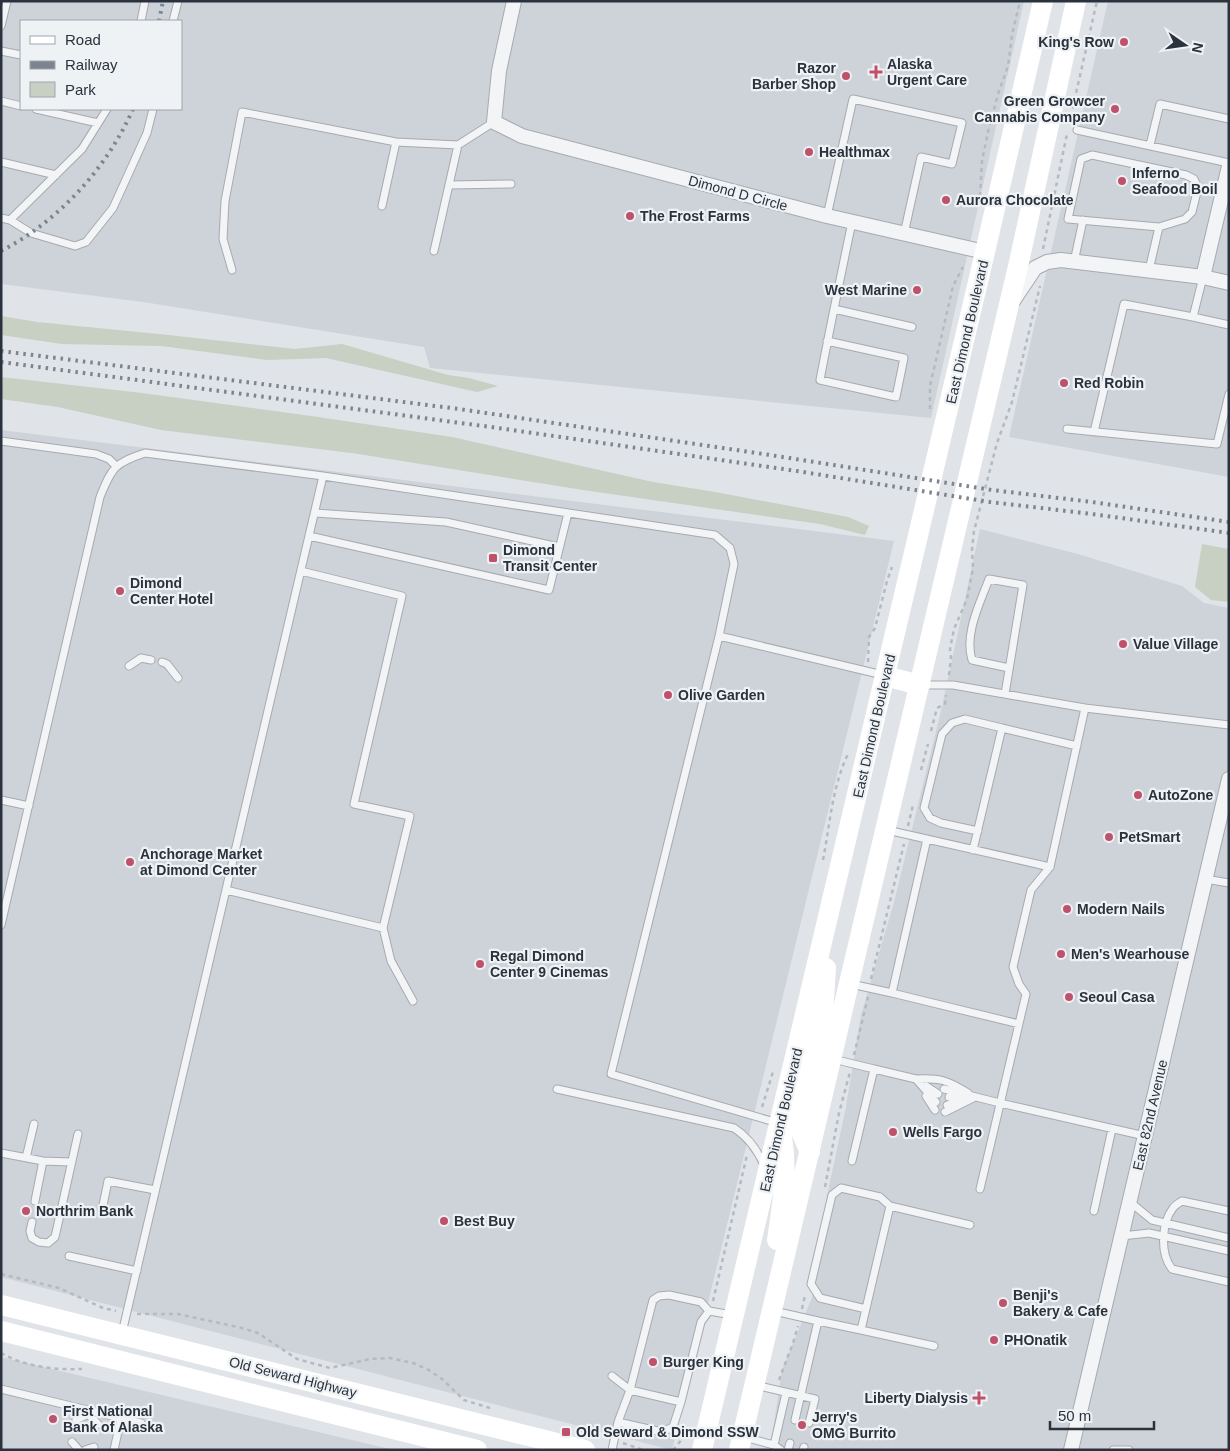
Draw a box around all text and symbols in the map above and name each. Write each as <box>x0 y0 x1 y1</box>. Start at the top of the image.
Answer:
legend <box>20 20 182 110</box>
north arrow <box>1160 20 1210 70</box>
text: Road <box>65 31 101 48</box>
place label: King's Row <box>1038 34 1114 50</box>
marker: King's Row <box>1118 36 1130 48</box>
text: N <box>1189 41 1207 55</box>
text: Railway <box>65 56 118 73</box>
place label: Alaska Urgent Care <box>887 56 967 88</box>
place label: Razor Barber Shop <box>752 60 837 92</box>
marker: Alaska Urgent Care <box>869 65 883 79</box>
marker: Razor Barber Shop <box>840 70 852 82</box>
text: Park <box>65 81 96 98</box>
place label: Green Growcer Cannabis Company <box>974 93 1106 125</box>
marker: Green Growcer Cannabis Company <box>1109 103 1121 115</box>
place label: Healthmax <box>819 144 890 160</box>
marker: Healthmax <box>803 146 815 158</box>
place label: Inferno Seafood Boil <box>1132 165 1218 197</box>
street label: Dimond D Circle <box>687 172 789 214</box>
marker: Inferno Seafood Boil <box>1116 175 1128 187</box>
place label: Aurora Chocolate <box>956 192 1074 208</box>
marker: Aurora Chocolate <box>940 194 952 206</box>
place label: The Frost Farms <box>640 208 750 224</box>
marker: The Frost Farms <box>624 210 636 222</box>
street label: East Dimond Boulevard <box>943 259 991 405</box>
place label: West Marine <box>825 282 907 298</box>
marker: West Marine <box>911 284 923 296</box>
place label: Red Robin <box>1074 375 1144 391</box>
marker: Red Robin <box>1058 377 1070 389</box>
place label: Dimond Transit Center <box>503 542 598 574</box>
marker: Dimond Transit Center <box>487 552 499 564</box>
place label: Dimond Center Hotel <box>130 575 213 607</box>
marker: Dimond Center Hotel <box>114 585 126 597</box>
place label: Value Village <box>1133 636 1219 652</box>
marker: Value Village <box>1117 638 1129 650</box>
street label: East Dimond Boulevard <box>850 653 898 799</box>
place label: Olive Garden <box>678 687 765 703</box>
marker: Olive Garden <box>662 689 674 701</box>
place label: AutoZone <box>1148 787 1214 803</box>
marker: AutoZone <box>1132 789 1144 801</box>
place label: PetSmart <box>1119 829 1181 845</box>
marker: PetSmart <box>1103 831 1115 843</box>
place label: Anchorage Market at Dimond Center <box>140 846 262 878</box>
marker: Anchorage Market at Dimond Center <box>124 856 136 868</box>
place label: Modern Nails <box>1077 901 1165 917</box>
marker: Modern Nails <box>1061 903 1073 915</box>
place label: Men's Wearhouse <box>1071 946 1189 962</box>
place label: Regal Dimond Center 9 Cinemas <box>490 948 608 980</box>
marker: Men's Wearhouse <box>1055 948 1067 960</box>
marker: Regal Dimond Center 9 Cinemas <box>474 958 486 970</box>
place label: Seoul Casa <box>1079 989 1155 1005</box>
marker: Seoul Casa <box>1063 991 1075 1003</box>
street label: East Dimond Boulevard <box>757 1047 805 1193</box>
street label: East 82nd Avenue <box>1129 1058 1171 1172</box>
place label: Wells Fargo <box>903 1124 982 1140</box>
marker: Wells Fargo <box>887 1126 899 1138</box>
place label: Northrim Bank <box>36 1203 133 1219</box>
marker: Northrim Bank <box>20 1205 32 1217</box>
place label: Best Buy <box>454 1213 515 1229</box>
marker: Best Buy <box>438 1215 450 1227</box>
place label: Benji's Bakery & Cafe <box>1013 1287 1108 1319</box>
marker: Benji's Bakery & Cafe <box>997 1297 1009 1309</box>
place label: PHOnatik <box>1004 1332 1067 1348</box>
marker: PHOnatik <box>988 1334 1000 1346</box>
street label: Old Seward Highway <box>228 1353 358 1401</box>
place label: Burger King <box>663 1354 744 1370</box>
marker: Burger King <box>647 1356 659 1368</box>
place label: Liberty Dialysis <box>865 1390 968 1406</box>
marker: Liberty Dialysis <box>972 1391 986 1405</box>
scale bar <box>1050 1398 1154 1430</box>
place label: First National Bank of Alaska <box>63 1403 163 1435</box>
text: 50 m <box>1058 1407 1091 1424</box>
place label: Jerry's OMG Burrito <box>812 1409 896 1441</box>
marker: First National Bank of Alaska <box>47 1413 59 1425</box>
marker: Jerry's OMG Burrito <box>796 1419 808 1431</box>
place label: Old Seward & Dimond SSW <box>576 1424 760 1440</box>
marker: Old Seward & Dimond SSW <box>560 1426 572 1438</box>

